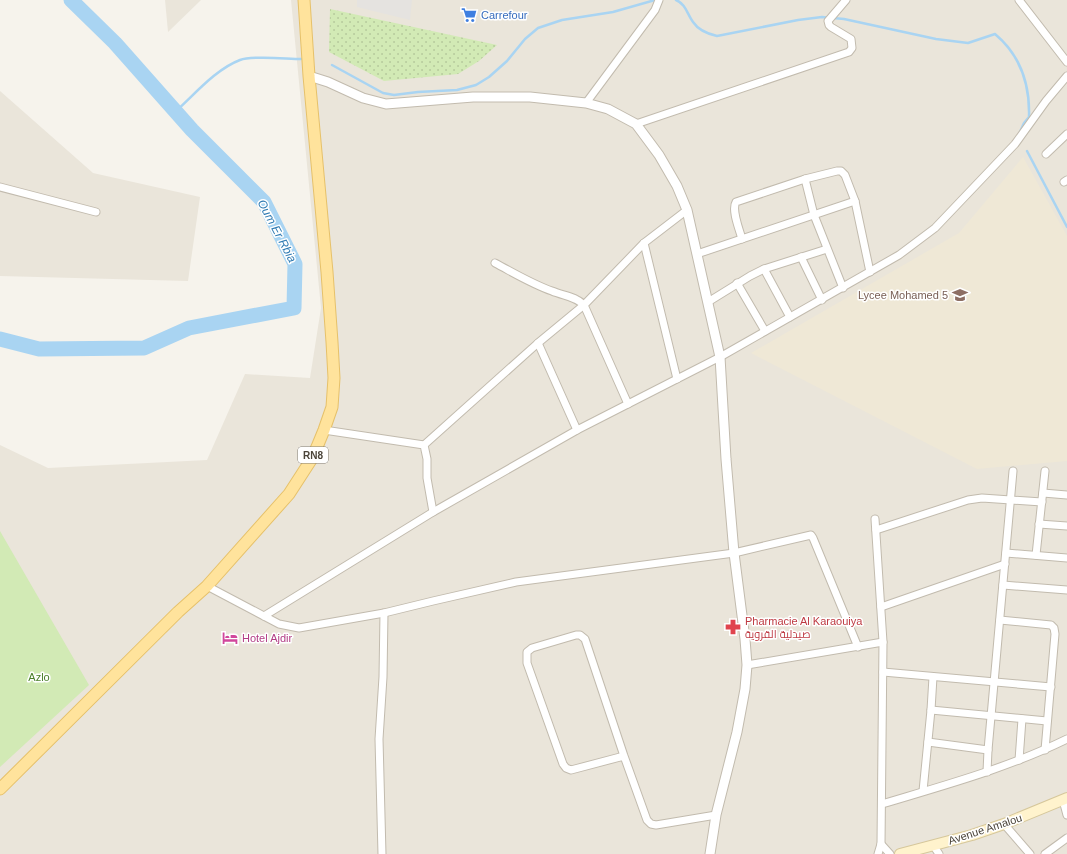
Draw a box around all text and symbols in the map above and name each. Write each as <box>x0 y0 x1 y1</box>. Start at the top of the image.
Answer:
supermarket icon: Carrefour <box>460 6 478 24</box>
place label: Carrefour <box>481 9 528 21</box>
water label: Oum Er Rbia <box>255 197 300 265</box>
school or university icon: Lycee Mohamed 5 <box>951 286 969 304</box>
place label: Lycee Mohamed 5 <box>858 289 948 301</box>
road number: RN8 <box>298 447 328 463</box>
place label: Pharmacie Al Karaouiya صيدلية القروية <box>745 615 863 641</box>
pharmacy icon: Pharmacie Al Karaouiya صيدلية القروية <box>724 618 742 636</box>
hotel icon: Hotel Ajdir <box>221 629 239 647</box>
place label: Hotel Ajdir <box>242 632 292 644</box>
park label: Azlo <box>28 671 50 683</box>
street label: Avenue Amalou <box>947 811 1023 847</box>

